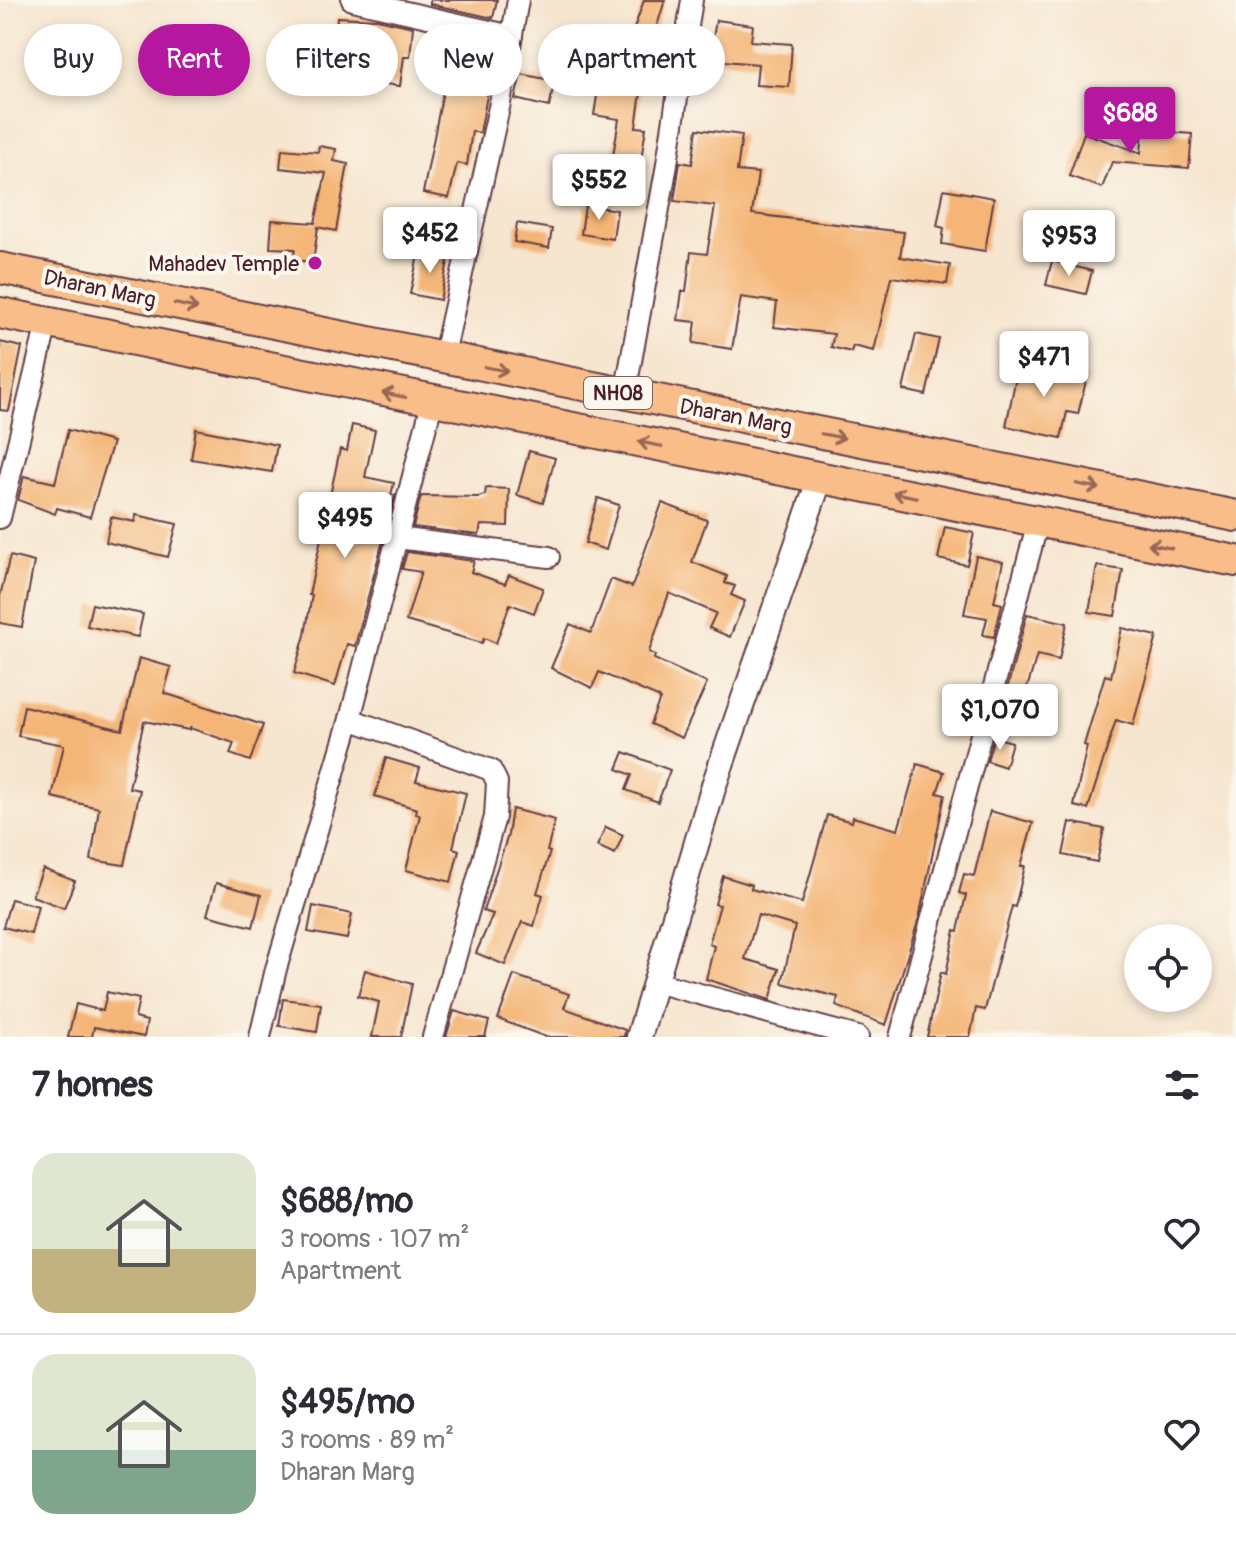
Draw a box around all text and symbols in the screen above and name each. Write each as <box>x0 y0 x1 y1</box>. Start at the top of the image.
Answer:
chip: Buy <box>24 24 122 96</box>
chip: Rent <box>138 24 250 96</box>
chip: Filters <box>266 24 398 96</box>
chip: New <box>414 24 522 96</box>
chip: Apartment <box>538 24 725 96</box>
pin: $688 <box>1083 87 1177 155</box>
text: $688 <box>1102 97 1158 129</box>
pin: $552 <box>552 154 646 222</box>
text: $552 <box>571 164 627 196</box>
pin: $452 <box>383 207 477 275</box>
pin: $953 <box>1022 210 1116 278</box>
text: $452 <box>401 217 459 249</box>
text: $953 <box>1041 220 1097 252</box>
place label: Mahadev Temple <box>148 250 299 278</box>
marker: Mahadev Temple <box>306 254 324 272</box>
street label: Dharan Marg <box>41 263 158 315</box>
one-way arrow <box>173 299 198 314</box>
pin: $471 <box>997 331 1091 399</box>
text: $471 <box>1017 341 1071 373</box>
one-way arrow <box>482 363 508 378</box>
road number: NH08 <box>584 377 652 409</box>
one-way arrow <box>382 387 408 402</box>
street label: Dharan Marg <box>677 392 794 442</box>
one-way arrow <box>820 429 846 444</box>
one-way arrow <box>637 436 663 451</box>
one-way arrow <box>1075 480 1100 495</box>
one-way arrow <box>892 487 918 502</box>
pin: $495 <box>298 492 392 560</box>
text: $495 <box>317 502 373 534</box>
one-way arrow <box>1147 538 1173 553</box>
pin: $1,070 <box>935 684 1065 752</box>
text: $1,070 <box>960 694 1040 726</box>
map controls <box>1124 924 1212 1012</box>
button: locate <box>1124 924 1212 1012</box>
icon: filters <box>1160 1063 1204 1107</box>
text: 7 homes <box>32 1064 153 1107</box>
text: $688/mo <box>280 1180 413 1223</box>
icon: home <box>96 1185 192 1281</box>
icon: heart <box>1160 1211 1204 1255</box>
text: 3 rooms · 107 m² <box>280 1223 469 1255</box>
text: Apartment <box>280 1255 401 1287</box>
text: $495/mo <box>280 1381 415 1424</box>
icon: home <box>96 1386 192 1482</box>
icon: heart <box>1160 1412 1204 1456</box>
text: 3 rooms · 89 m² <box>280 1424 454 1456</box>
text: Dharan Marg <box>280 1456 415 1488</box>

